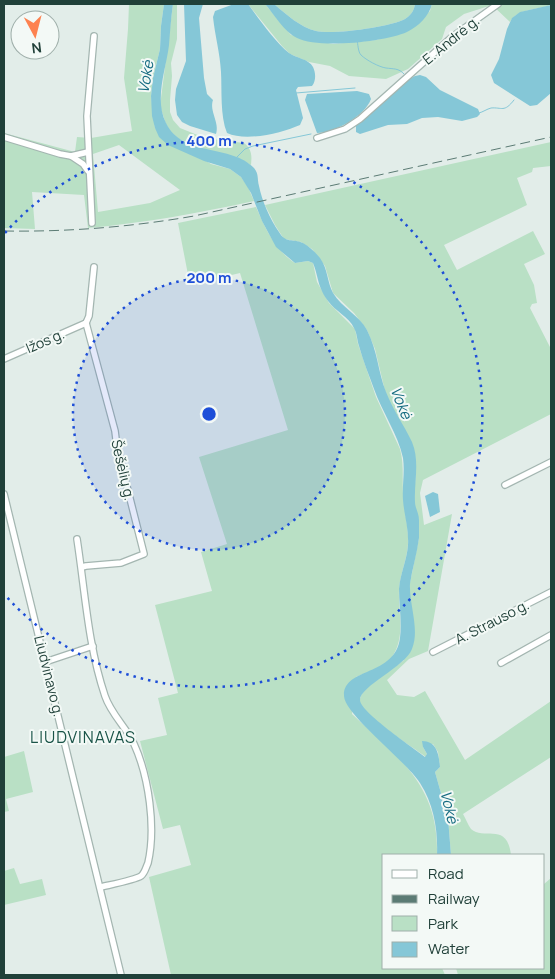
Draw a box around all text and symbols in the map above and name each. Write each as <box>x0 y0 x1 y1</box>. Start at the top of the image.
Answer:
north arrow <box>10 10 60 60</box>
street label: E. Andrė g. <box>418 11 483 68</box>
text: N <box>30 38 43 58</box>
water label: Vokė <box>133 58 159 95</box>
text: 400 m <box>186 130 232 151</box>
text: 200 m <box>186 267 232 288</box>
street label: Ižos g. <box>23 324 67 357</box>
water label: Vokė <box>386 384 418 423</box>
centre of rings <box>200 405 218 423</box>
street label: Šešėlių g. <box>107 438 140 502</box>
street label: A. Strauso g. <box>452 595 532 648</box>
street label: Liudvinavo g. <box>30 633 69 718</box>
district label: LIUDVINAVAS <box>30 726 136 748</box>
water label: Vokė <box>435 788 464 827</box>
legend <box>382 854 545 969</box>
text: Road <box>428 863 464 884</box>
text: Railway <box>428 888 480 909</box>
text: Park <box>428 913 458 934</box>
text: Water <box>428 938 470 959</box>

